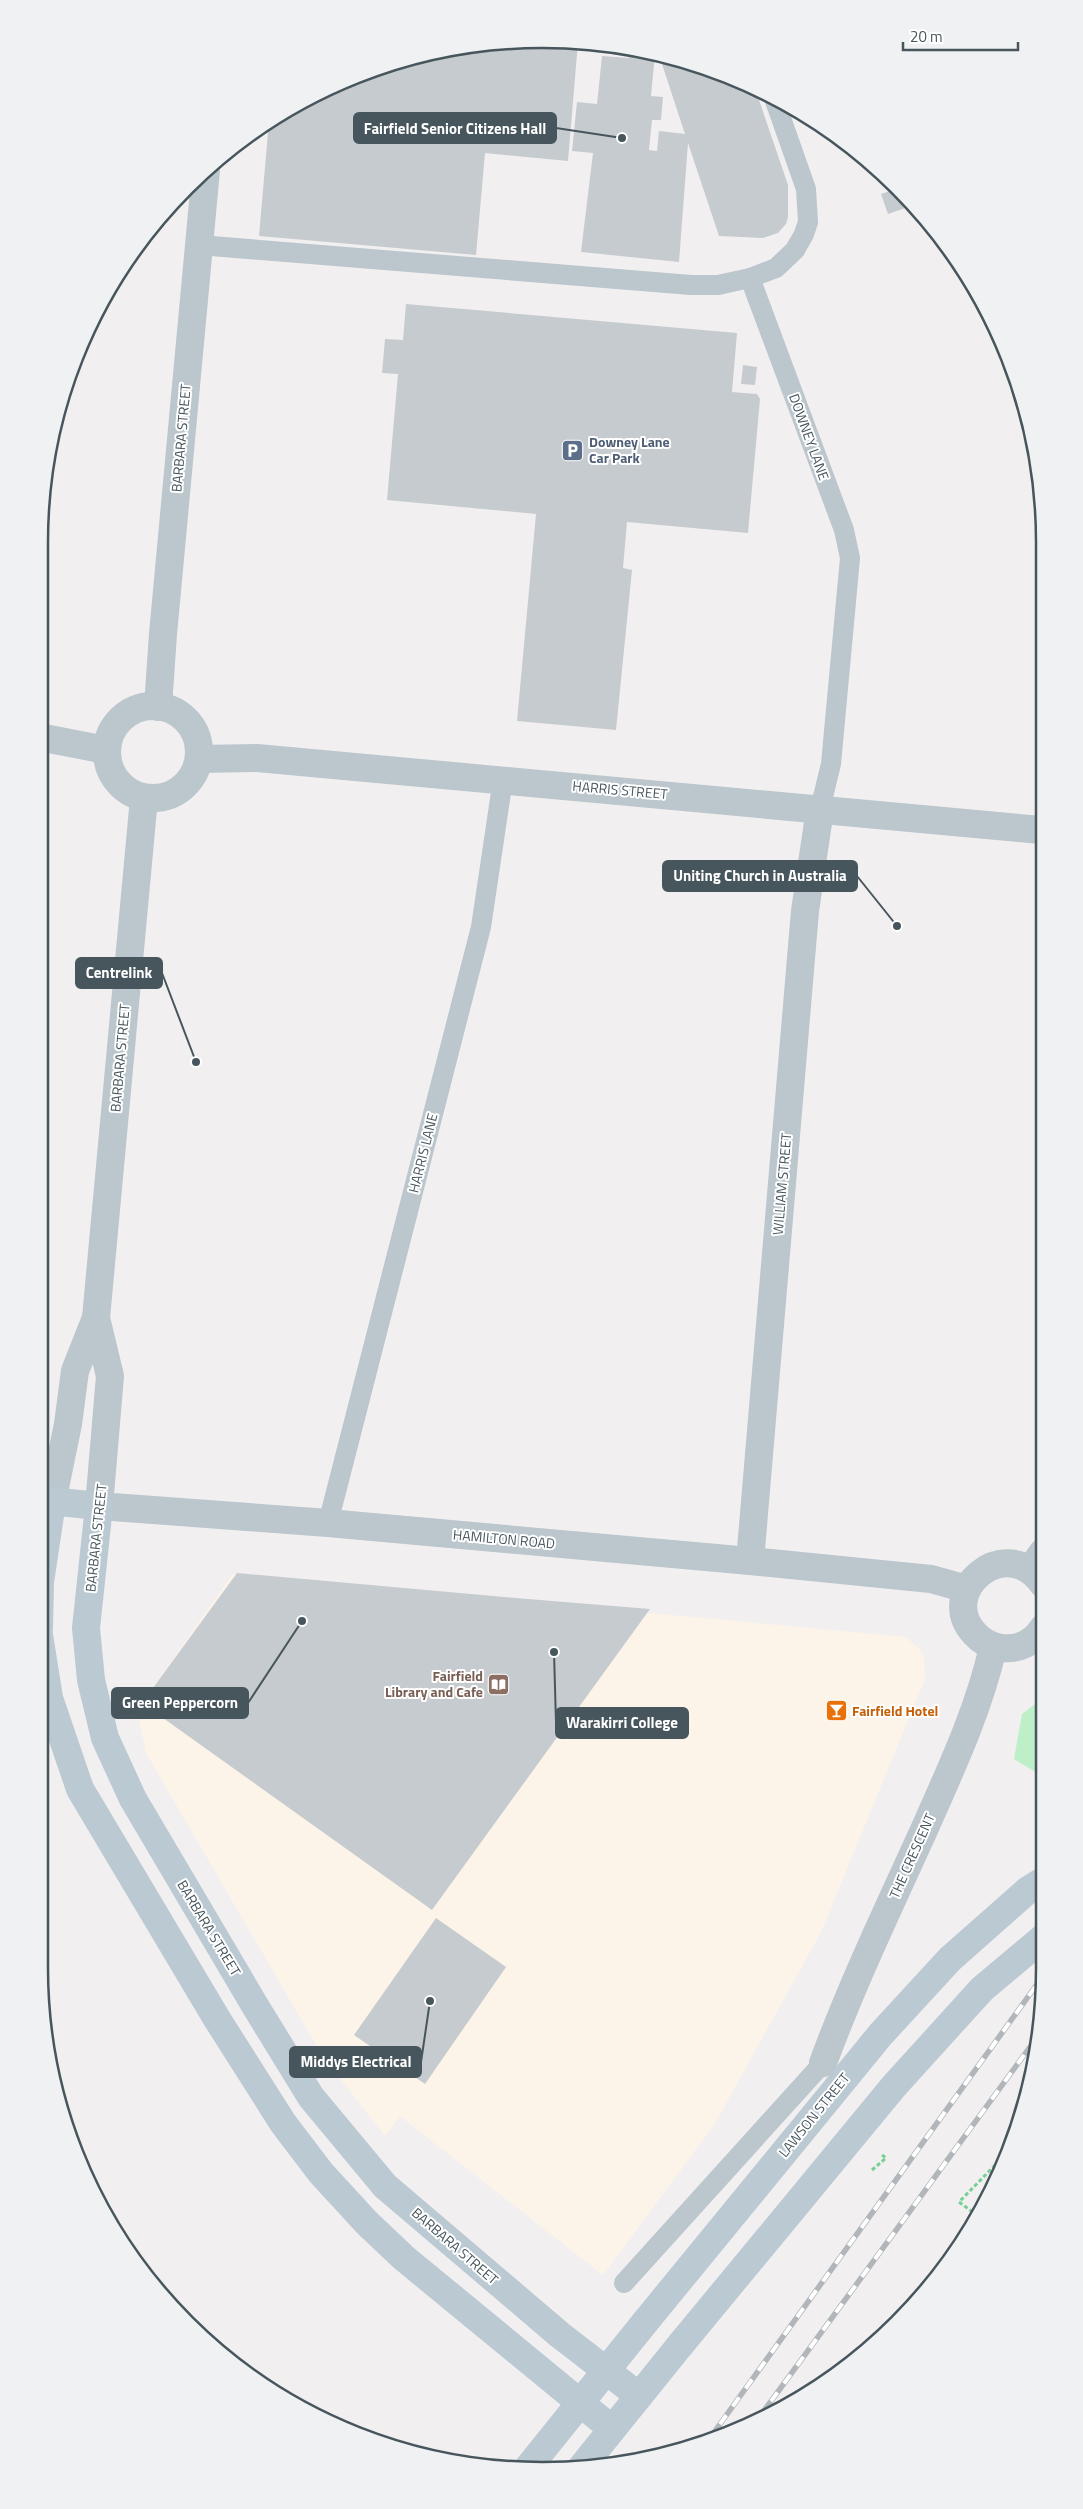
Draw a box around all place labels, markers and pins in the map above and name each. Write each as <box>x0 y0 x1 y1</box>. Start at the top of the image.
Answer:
callout: Fairfield Senior Citizens Hall <box>354 113 556 143</box>
place label: Downey Lane Car Park <box>589 431 670 468</box>
parking icon: Downey Lane Car Park <box>561 438 585 462</box>
callout: Uniting Church in Australia <box>663 861 857 891</box>
callout: Centrelink <box>76 958 162 988</box>
place label: Fairfield Library and Cafe <box>385 1665 483 1702</box>
library icon: Fairfield Library and Cafe <box>487 1672 511 1696</box>
callout: Green Peppercorn <box>112 1688 248 1718</box>
bar icon: Fairfield Hotel <box>824 1699 848 1723</box>
place label: Fairfield Hotel <box>852 1700 938 1721</box>
callout: Warakirri College <box>556 1708 688 1738</box>
callout: Middys Electrical <box>290 2047 421 2077</box>

